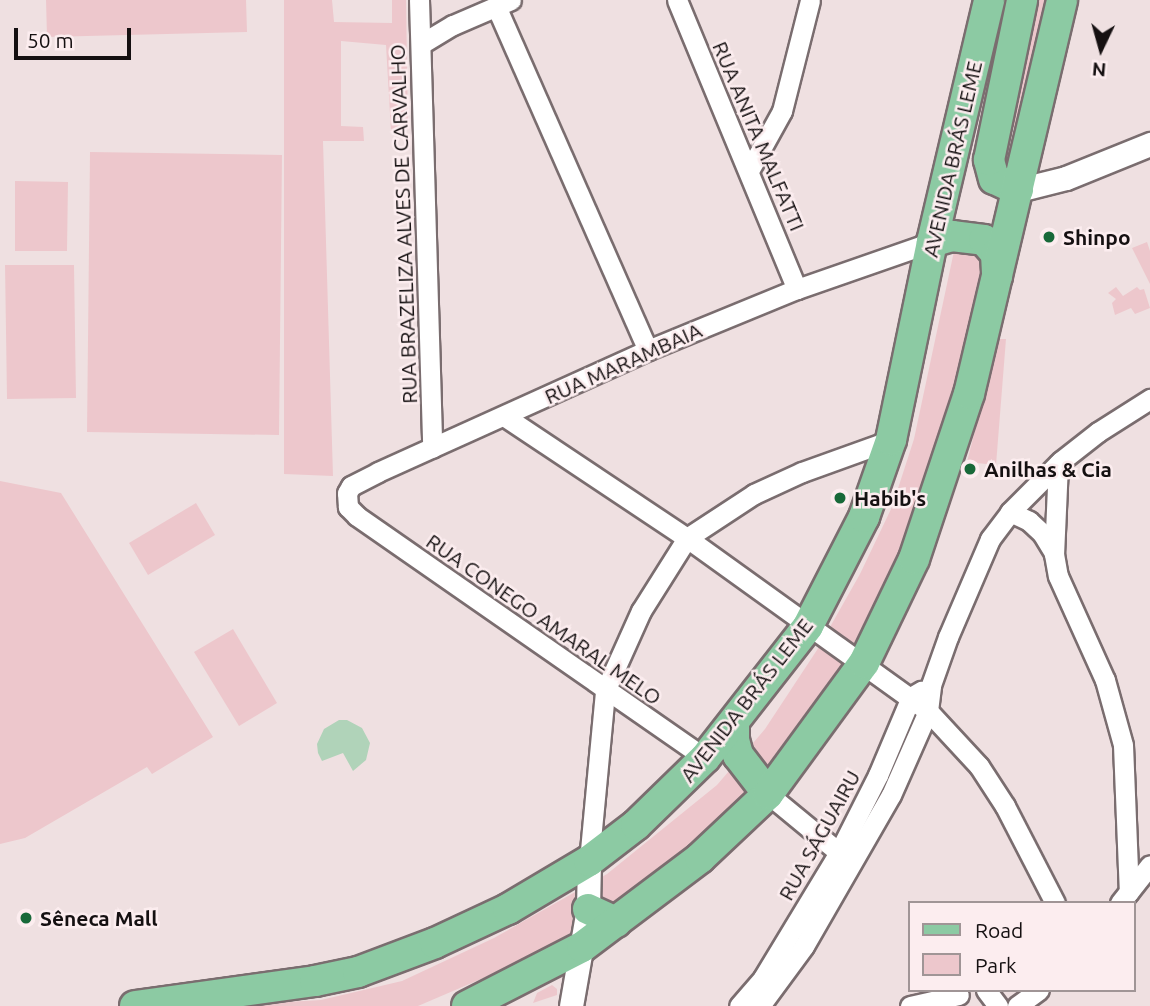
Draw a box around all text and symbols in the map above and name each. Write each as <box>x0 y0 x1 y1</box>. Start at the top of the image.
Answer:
scale bar <box>18 14 135 58</box>
north arrow <box>1066 14 1136 84</box>
text: 50 m <box>27 28 74 52</box>
street label: RUA ANITA MALFATTI <box>708 37 810 235</box>
street label: RUA BRAZELIZA ALVES DE CARVALHO <box>384 44 422 404</box>
text: N <box>1091 58 1107 81</box>
street label: AVENIDA BRÁS LEME <box>917 59 987 259</box>
place label: Shinpo <box>1063 224 1131 250</box>
marker: Shinpo <box>1041 229 1057 245</box>
street label: RUA MARAMBAIA <box>541 317 705 409</box>
place label: Anilhas & Cia <box>984 456 1112 482</box>
marker: Anilhas & Cia <box>962 461 978 477</box>
place label: Habib's <box>854 485 926 511</box>
marker: Habib's <box>832 490 848 506</box>
street label: RUA CONEGO AMARAL MELO <box>422 528 666 710</box>
street label: AVENIDA BRÁS LEME <box>674 613 818 787</box>
street label: RUA SÁGUAIRU <box>773 765 865 905</box>
legend <box>908 901 1136 992</box>
place label: Sêneca Mall <box>40 905 158 931</box>
marker: Sêneca Mall <box>18 910 34 926</box>
text: Road <box>975 918 1023 942</box>
text: Park <box>975 953 1017 977</box>

